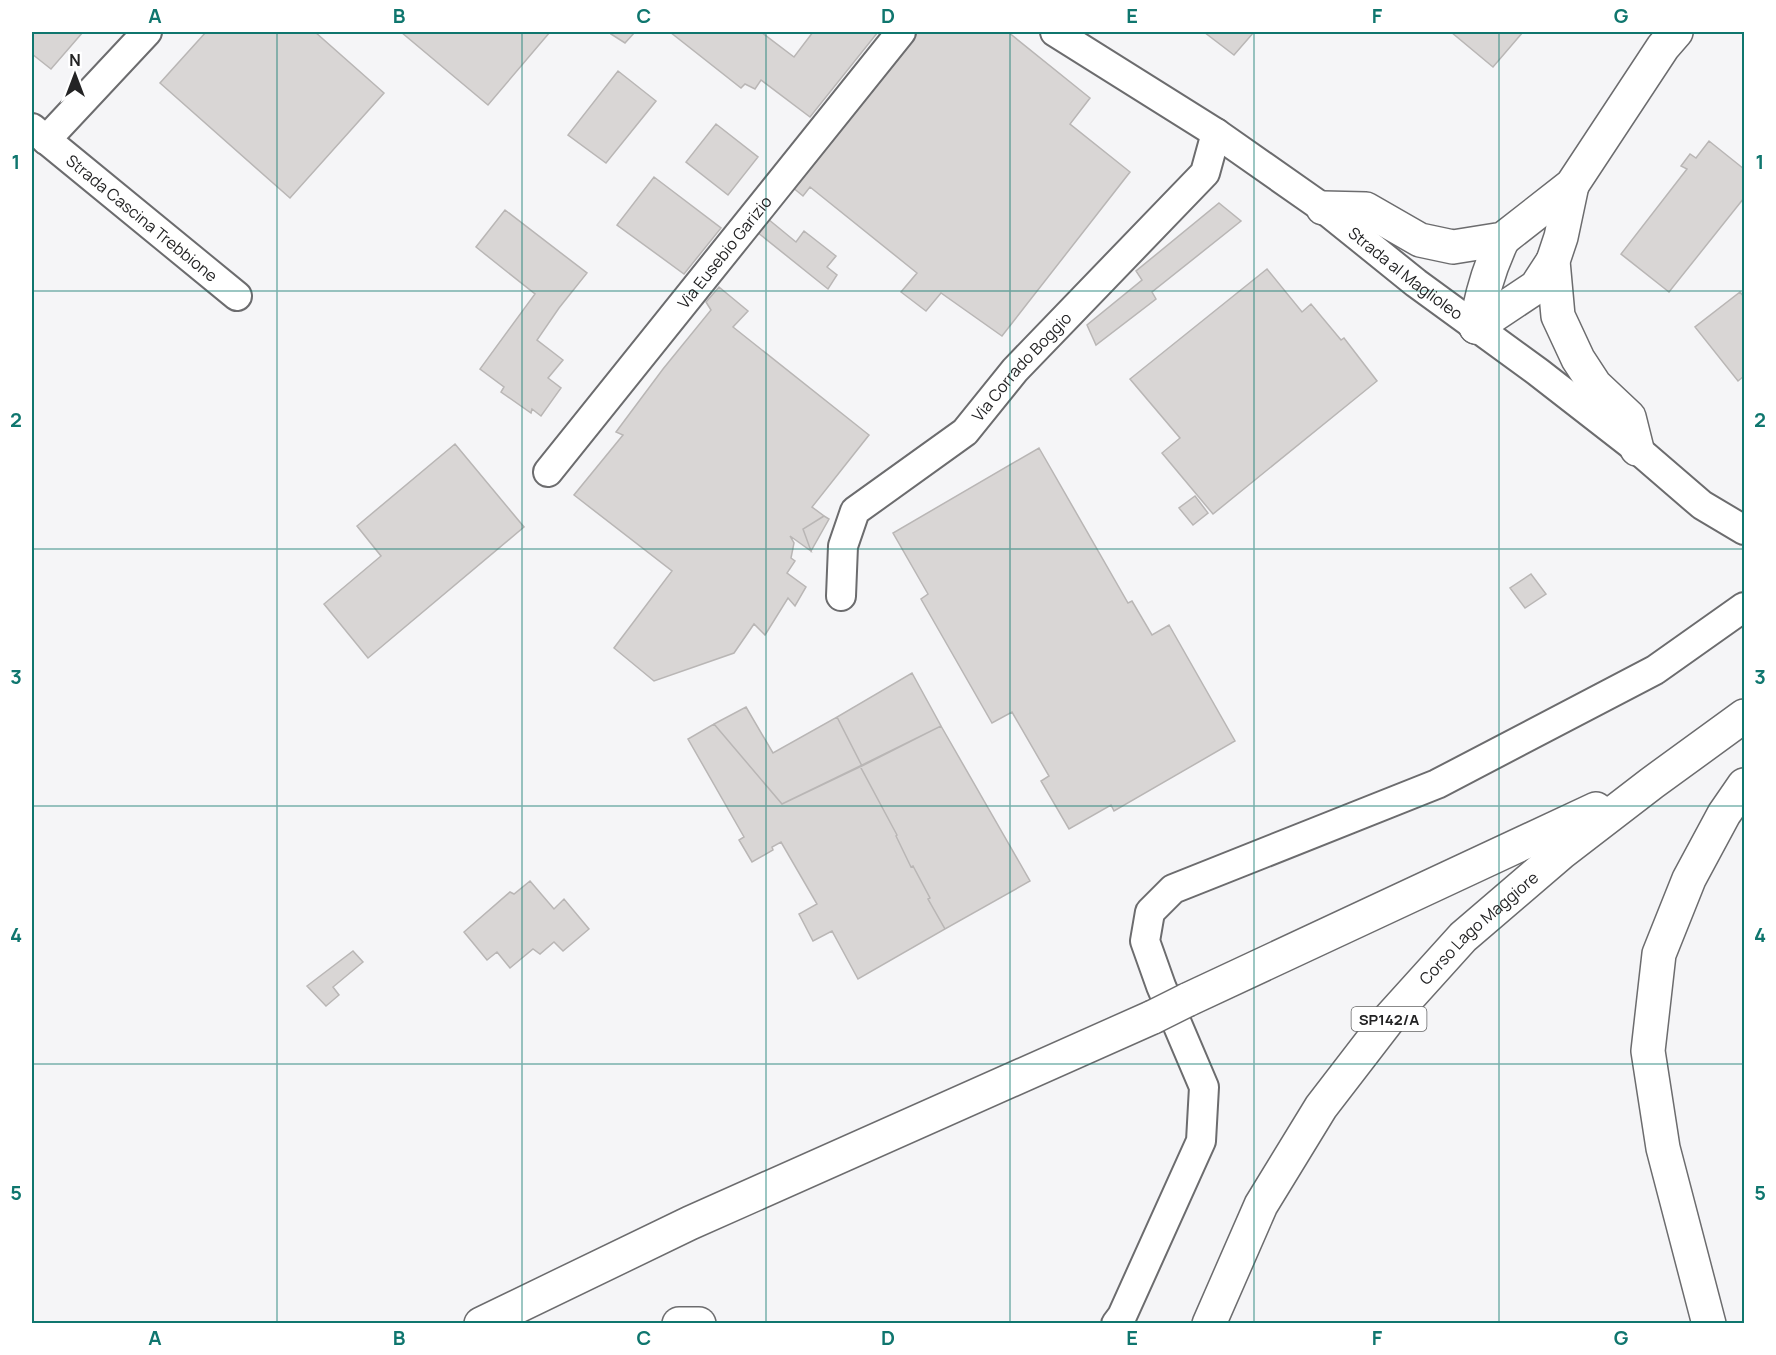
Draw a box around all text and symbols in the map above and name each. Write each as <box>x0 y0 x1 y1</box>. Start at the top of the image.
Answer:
text: A <box>148 2 162 29</box>
text: B <box>393 2 406 29</box>
text: C <box>637 2 651 29</box>
text: D <box>881 2 895 29</box>
text: E <box>1126 2 1138 29</box>
text: F <box>1372 2 1383 29</box>
text: G <box>1614 2 1629 29</box>
north arrow <box>45 45 105 105</box>
text: N <box>69 49 81 71</box>
text: 1 <box>12 148 20 175</box>
text: 1 <box>1756 148 1764 175</box>
street label: Strada Cascina Trebbione <box>62 149 222 287</box>
street label: Via Eusebio Garizio <box>672 191 777 313</box>
street label: Strada al Maglioleo <box>1344 222 1467 325</box>
street label: Via Corrado Boggio <box>967 307 1076 426</box>
text: 2 <box>10 406 22 433</box>
text: 2 <box>1754 406 1766 433</box>
text: 3 <box>10 663 22 690</box>
text: 3 <box>1754 663 1766 690</box>
street label: Corso Lago Maggiore <box>1414 866 1543 989</box>
text: 4 <box>10 921 22 948</box>
text: 4 <box>1754 921 1766 948</box>
road number: SP142/A <box>1352 1007 1426 1031</box>
text: 5 <box>10 1179 22 1206</box>
text: 5 <box>1754 1179 1766 1206</box>
text: A <box>148 1324 162 1351</box>
text: B <box>393 1324 406 1351</box>
text: C <box>637 1324 651 1351</box>
text: D <box>881 1324 895 1351</box>
text: E <box>1126 1324 1138 1351</box>
text: F <box>1372 1324 1383 1351</box>
text: G <box>1614 1324 1629 1351</box>

